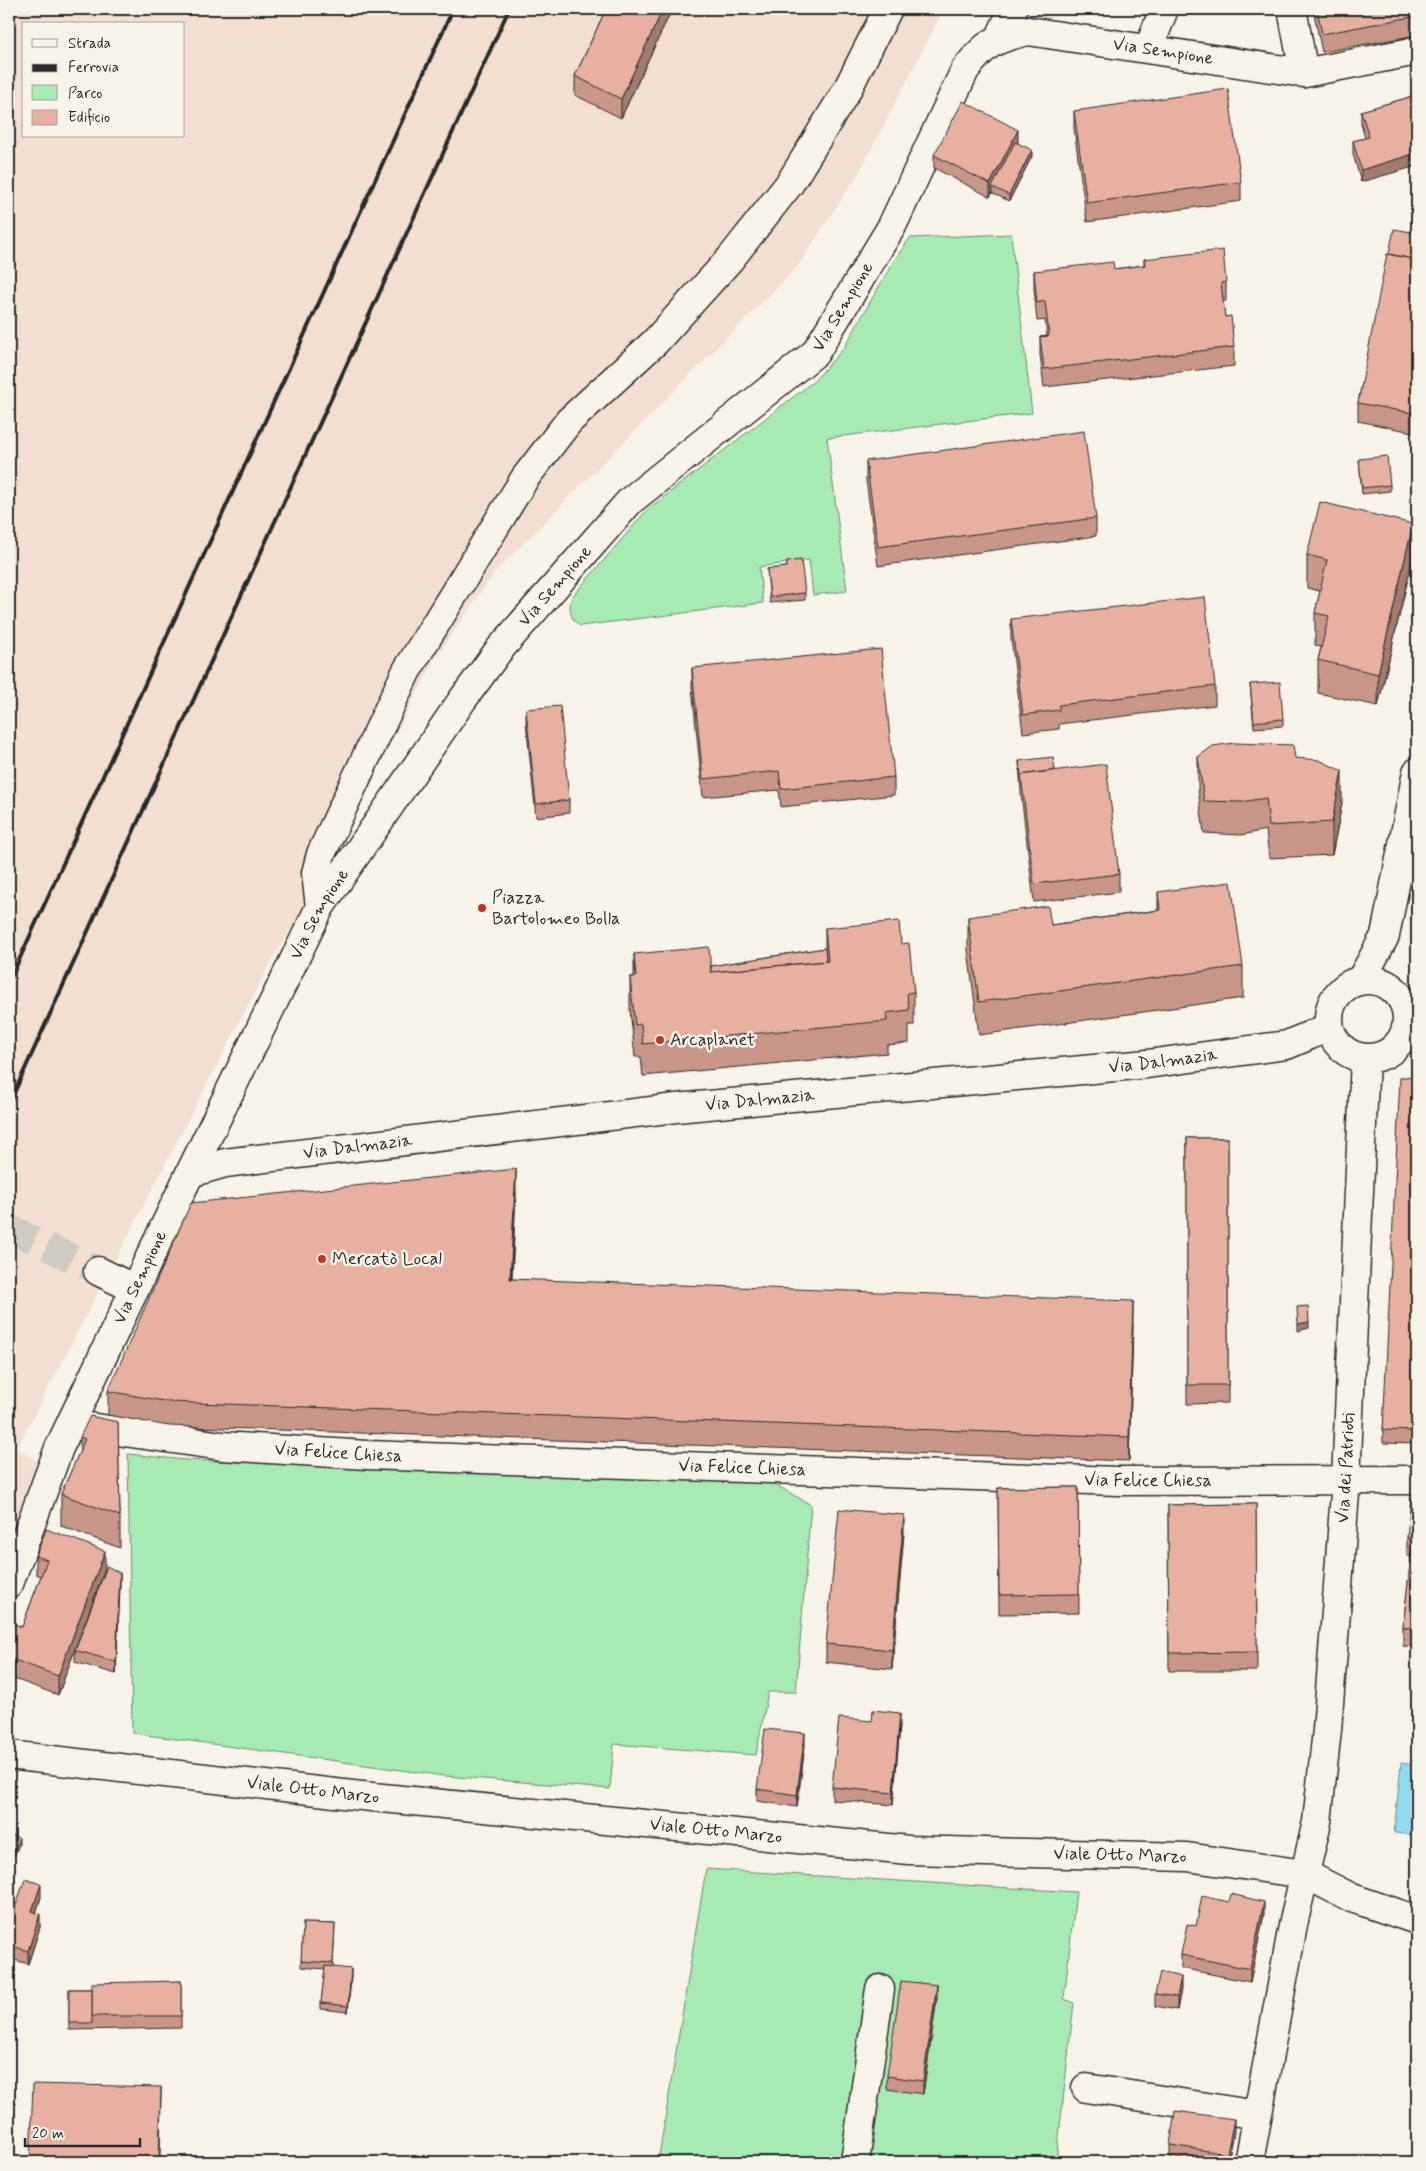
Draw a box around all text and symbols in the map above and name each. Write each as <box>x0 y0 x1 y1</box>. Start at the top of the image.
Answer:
legend <box>22 22 185 138</box>
street label: Via Sempione <box>1111 32 1215 71</box>
text: Strada <box>68 34 111 54</box>
text: Ferrovia <box>68 58 119 78</box>
text: Parco <box>68 84 102 104</box>
text: Edificio <box>68 108 110 128</box>
street label: Via Sempione <box>806 257 879 356</box>
street label: Via Sempione <box>513 540 598 632</box>
street label: Via Sempione <box>284 864 355 964</box>
place label: Piazza Bartolomeo Bolla <box>492 886 620 931</box>
marker: Piazza Bartolomeo Bolla <box>476 902 488 914</box>
place label: Arcaplanet <box>670 1028 755 1052</box>
marker: Arcaplanet <box>654 1034 666 1046</box>
street label: Via Dalmazia <box>1107 1043 1219 1080</box>
street label: Via Dalmazia <box>704 1083 816 1117</box>
street label: Via Dalmazia <box>302 1128 414 1165</box>
street label: Via Sempione <box>108 1226 173 1328</box>
place label: Mercatò Local <box>332 1247 442 1271</box>
marker: Mercatò Local <box>316 1253 328 1265</box>
street label: Via dei Patrioti <box>1331 1412 1361 1524</box>
street label: Via Felice Chiesa <box>274 1437 402 1468</box>
street label: Via Felice Chiesa <box>678 1454 806 1482</box>
street label: Via Felice Chiesa <box>1084 1468 1212 1493</box>
street label: Viale Otto Marzo <box>245 1771 380 1810</box>
street label: Viale Otto Marzo <box>648 1812 783 1849</box>
street label: Viale Otto Marzo <box>1053 1842 1187 1869</box>
scale bar <box>25 2116 140 2148</box>
text: 20 m <box>32 2124 64 2144</box>

